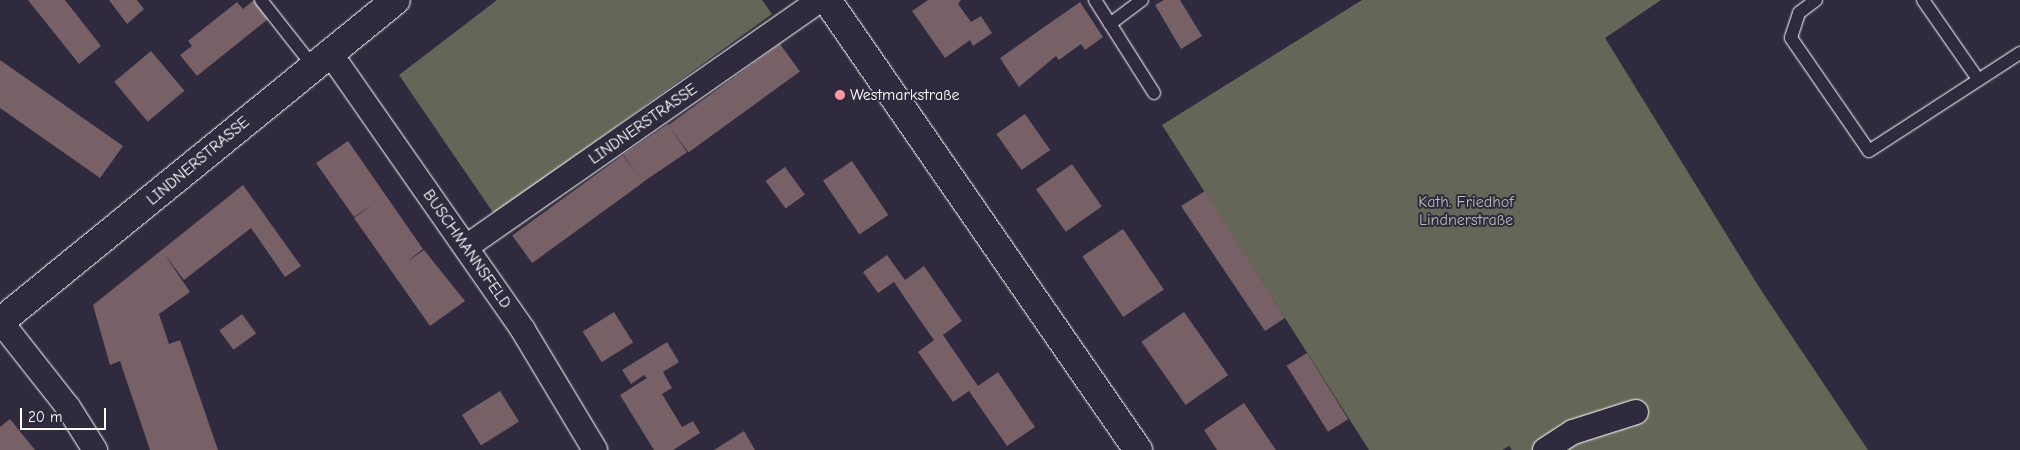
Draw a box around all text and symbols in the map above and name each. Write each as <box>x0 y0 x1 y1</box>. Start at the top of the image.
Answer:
street label: LINDNERSTRASSE <box>585 79 701 169</box>
place label: Westmarkstraße <box>850 85 960 105</box>
marker: Westmarkstraße <box>834 89 846 101</box>
street label: LINDNERSTRASSE <box>143 113 253 209</box>
street label: BUSCHMANNSFELD <box>419 186 515 312</box>
park label: Kath. Friedhof Lindnerstraße <box>1418 192 1514 230</box>
scale bar <box>22 398 109 430</box>
text: 20 m <box>28 408 62 426</box>

